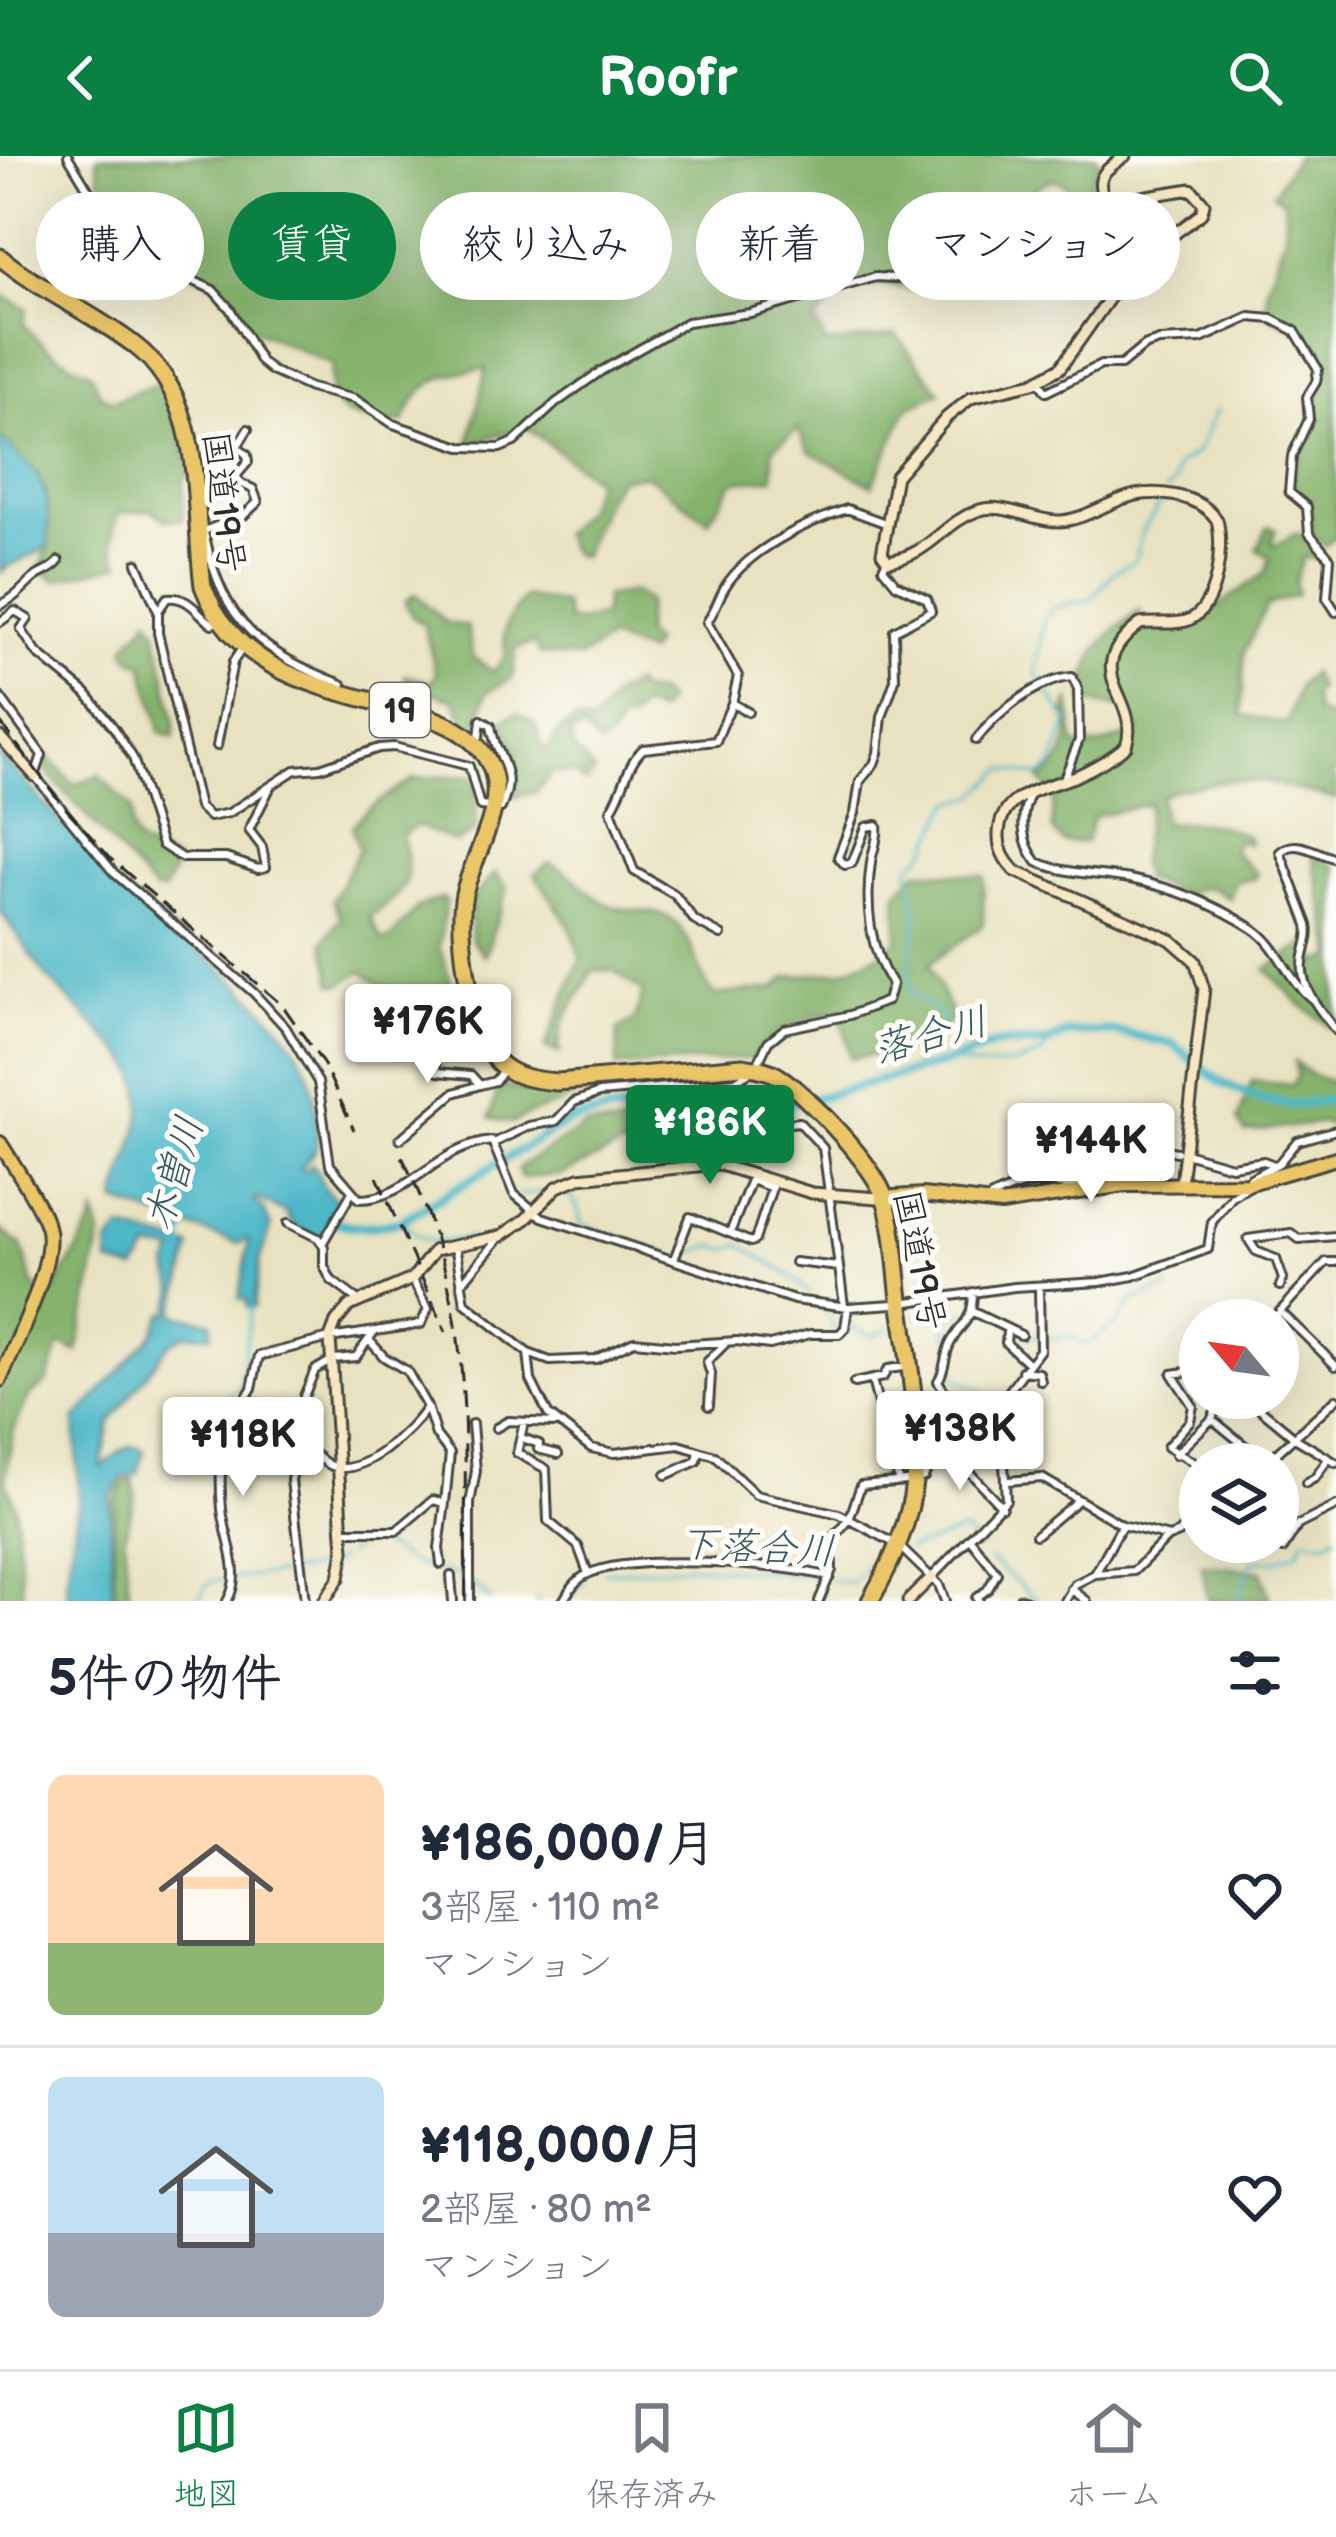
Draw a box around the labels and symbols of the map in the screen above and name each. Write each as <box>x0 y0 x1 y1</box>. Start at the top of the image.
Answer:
street label: 国道19号 <box>192 429 253 576</box>
road number: 19 <box>370 683 430 737</box>
pin: ¥176K <box>344 984 512 1086</box>
water label: 落合川 <box>868 999 993 1074</box>
pin: ¥186K <box>626 1085 794 1187</box>
pin: ¥144K <box>1007 1103 1175 1205</box>
water label: 木曽川 <box>136 1111 215 1237</box>
street label: 国道19号 <box>884 1186 953 1335</box>
north arrow <box>1179 1299 1299 1419</box>
pin: ¥138K <box>876 1391 1044 1493</box>
pin: ¥118K <box>159 1397 327 1499</box>
water label: 下落合川 <box>678 1521 836 1576</box>

